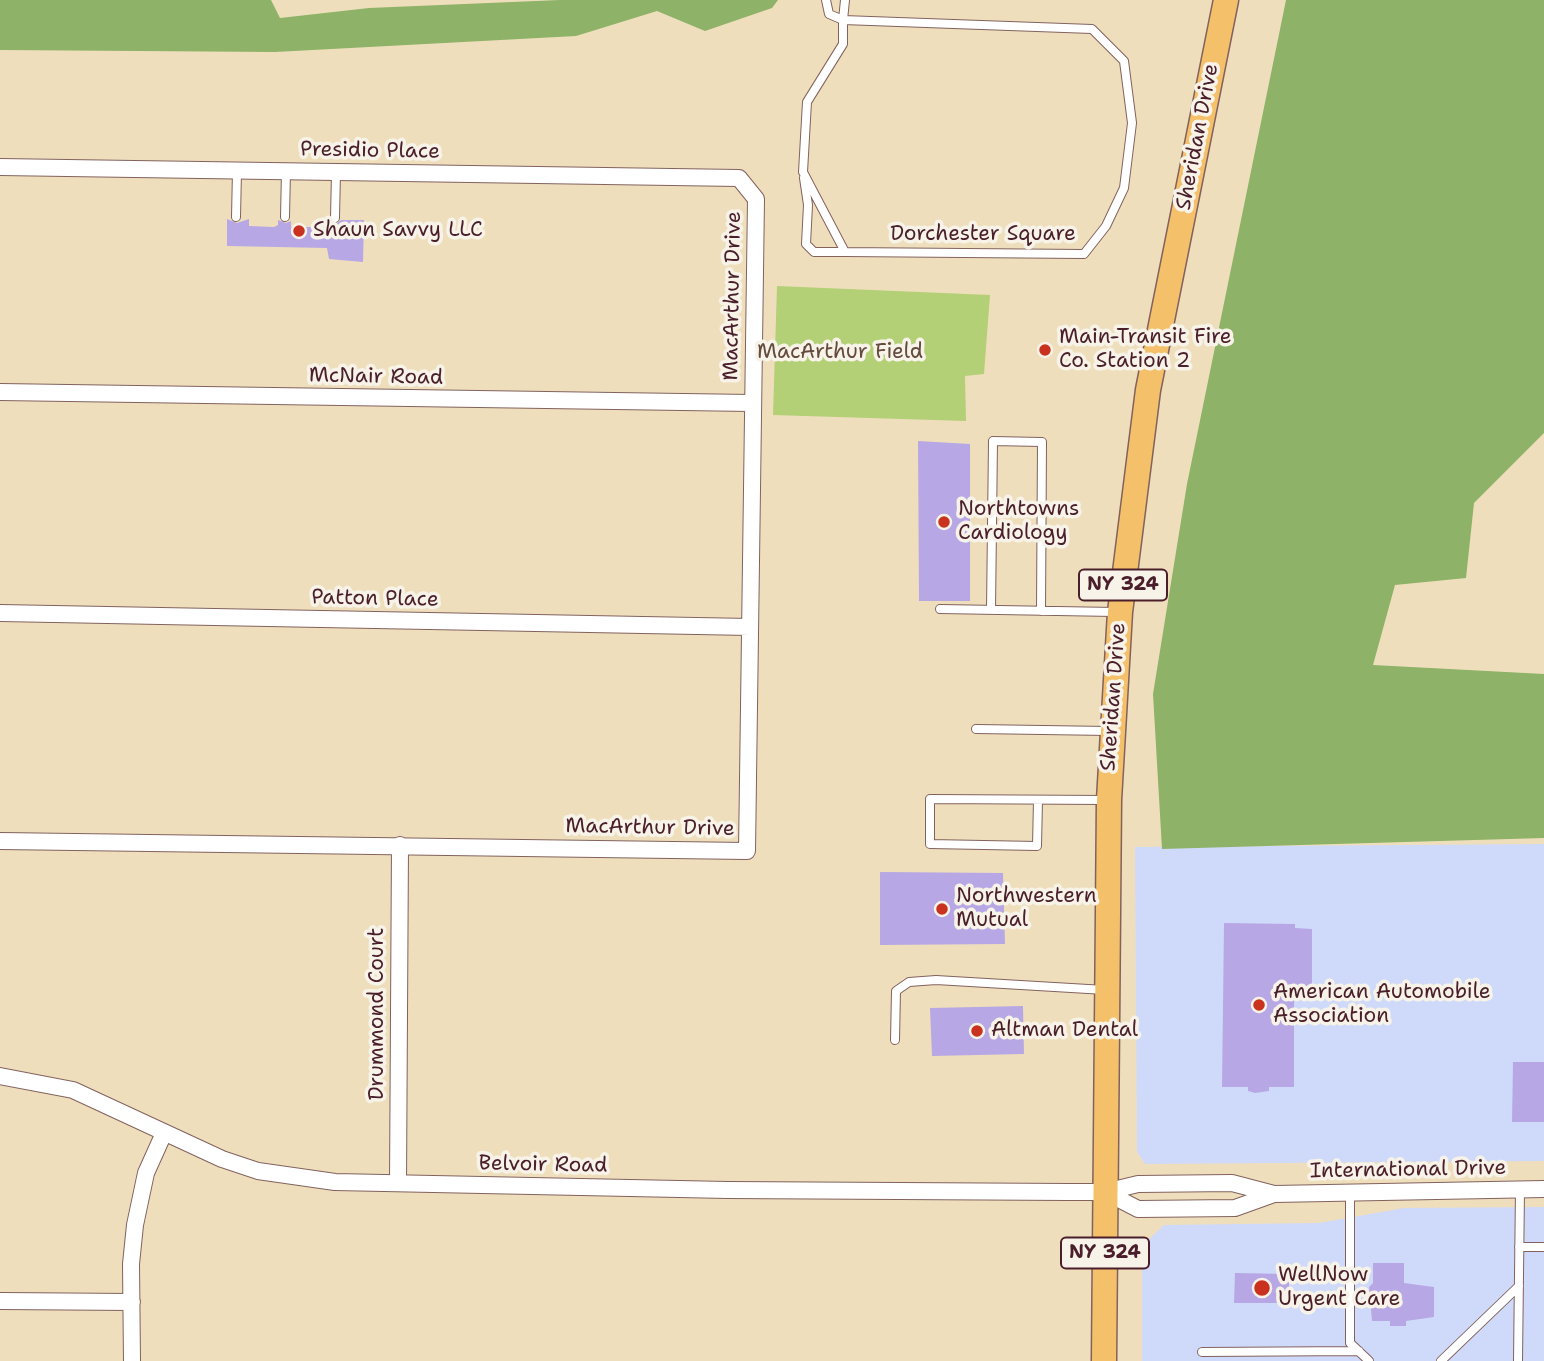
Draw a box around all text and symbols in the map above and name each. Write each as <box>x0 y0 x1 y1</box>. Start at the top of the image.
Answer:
street label: Sheridan Drive <box>1171 62 1225 212</box>
street label: Presidio Place <box>300 137 440 165</box>
street label: MacArthur Drive <box>719 211 747 381</box>
place label: Shaun Savvy LLC <box>313 218 483 244</box>
street label: Dorchester Square <box>890 222 1076 248</box>
marker: Shaun Savvy LLC <box>291 223 307 239</box>
place label: Main-Transit Fire Co. Station 2 <box>1059 325 1232 375</box>
park label: MacArthur Field <box>757 340 923 366</box>
marker: Main-Transit Fire Co. Station 2 <box>1037 342 1053 358</box>
street label: McNair Road <box>309 363 443 391</box>
place label: Northtowns Cardiology <box>958 497 1079 547</box>
marker: Northtowns Cardiology <box>936 514 952 530</box>
road number: NY 324 <box>1079 570 1167 600</box>
street label: Patton Place <box>311 585 439 613</box>
street label: Sheridan Drive <box>1096 622 1132 772</box>
street label: MacArthur Drive <box>565 814 735 842</box>
place label: Northwestern Mutual <box>956 884 1097 934</box>
marker: Northwestern Mutual <box>934 901 950 917</box>
street label: Drummond Court <box>365 928 391 1100</box>
place label: American Automobile Association <box>1273 980 1491 1030</box>
marker: American Automobile Association <box>1251 997 1267 1013</box>
place label: Altman Dental <box>991 1018 1138 1044</box>
marker: Altman Dental <box>969 1023 985 1039</box>
street label: Belvoir Road <box>478 1151 608 1179</box>
street label: International Drive <box>1310 1156 1506 1184</box>
road number: NY 324 <box>1061 1238 1149 1268</box>
place label: WellNow Urgent Care <box>1278 1263 1400 1313</box>
marker: WellNow Urgent Care <box>1252 1278 1272 1298</box>

